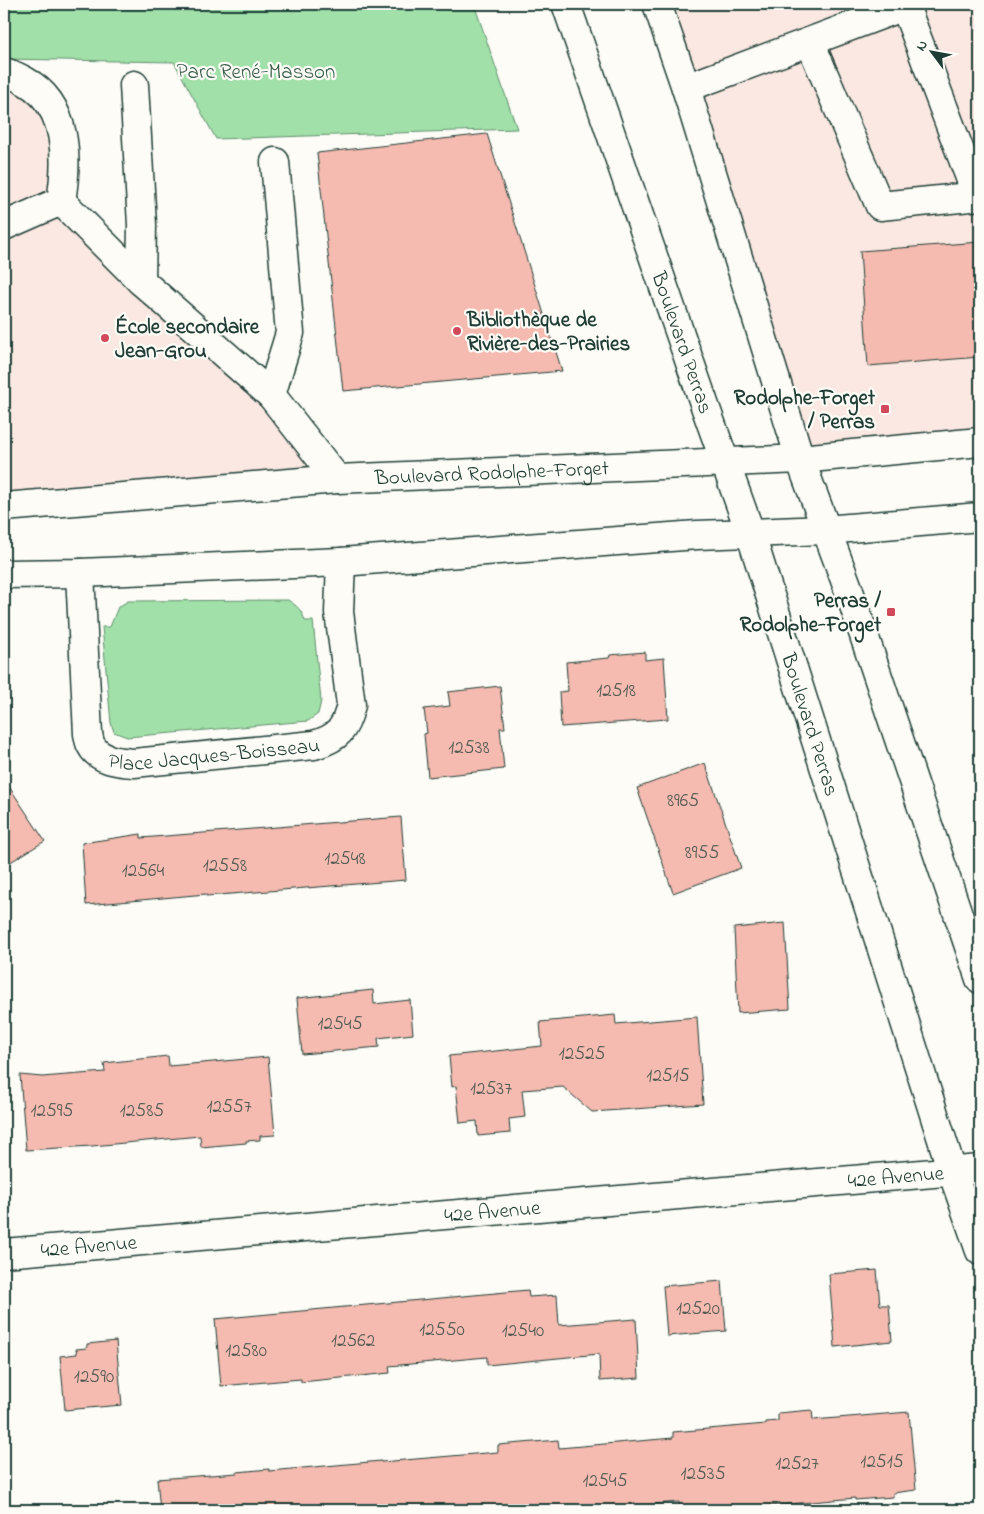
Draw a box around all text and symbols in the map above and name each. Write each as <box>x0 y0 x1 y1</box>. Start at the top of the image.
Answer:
north arrow <box>906 28 956 78</box>
text: N <box>911 36 934 55</box>
park label: Parc René-Masson <box>177 58 335 88</box>
street label: Boulevard Perras <box>642 267 719 418</box>
place label: Bibliothèque de Rivière-des-Prairies <box>466 306 630 360</box>
place label: École secondaire Jean-Grou <box>115 313 260 367</box>
marker: Bibliothèque de Rivière-des-Prairies <box>451 325 463 337</box>
marker: École secondaire Jean-Grou <box>99 332 111 344</box>
place label: Rodolphe-Forget / Perras <box>734 384 876 438</box>
marker: Rodolphe-Forget / Perras <box>879 403 891 415</box>
street label: Boulevard Rodolphe-Forget <box>373 454 609 494</box>
place label: Perras / Rodolphe-Forget <box>740 587 882 643</box>
marker: Perras / Rodolphe-Forget <box>885 606 897 618</box>
street label: Boulevard Perras <box>772 649 846 800</box>
house number: 12518 <box>596 678 636 705</box>
street label: Place Jacques-Boisseau <box>105 731 321 780</box>
house number: 12538 <box>448 735 490 762</box>
house number: 8965 <box>667 788 699 815</box>
house number: 8955 <box>685 840 719 867</box>
house number: 12548 <box>324 846 366 873</box>
house number: 12558 <box>203 853 247 880</box>
house number: 12564 <box>122 858 164 885</box>
house number: 12545 <box>317 1011 363 1038</box>
house number: 12525 <box>559 1041 605 1068</box>
house number: 12515 <box>646 1063 690 1090</box>
house number: 12537 <box>470 1076 512 1103</box>
house number: 12557 <box>206 1094 252 1121</box>
house number: 12595 <box>31 1098 74 1125</box>
house number: 12585 <box>120 1098 164 1125</box>
street label: 42e Avenue <box>846 1159 946 1197</box>
street label: 42e Avenue <box>443 1194 542 1232</box>
street label: 42e Avenue <box>39 1229 139 1267</box>
house number: 12520 <box>676 1296 720 1323</box>
house number: 12550 <box>419 1317 465 1344</box>
house number: 12540 <box>502 1318 544 1345</box>
house number: 12562 <box>331 1328 375 1355</box>
house number: 12580 <box>225 1338 267 1365</box>
house number: 12590 <box>74 1364 114 1391</box>
house number: 12515 <box>860 1449 904 1476</box>
house number: 12527 <box>775 1451 819 1478</box>
house number: 12535 <box>680 1461 726 1488</box>
house number: 12545 <box>582 1468 628 1495</box>

